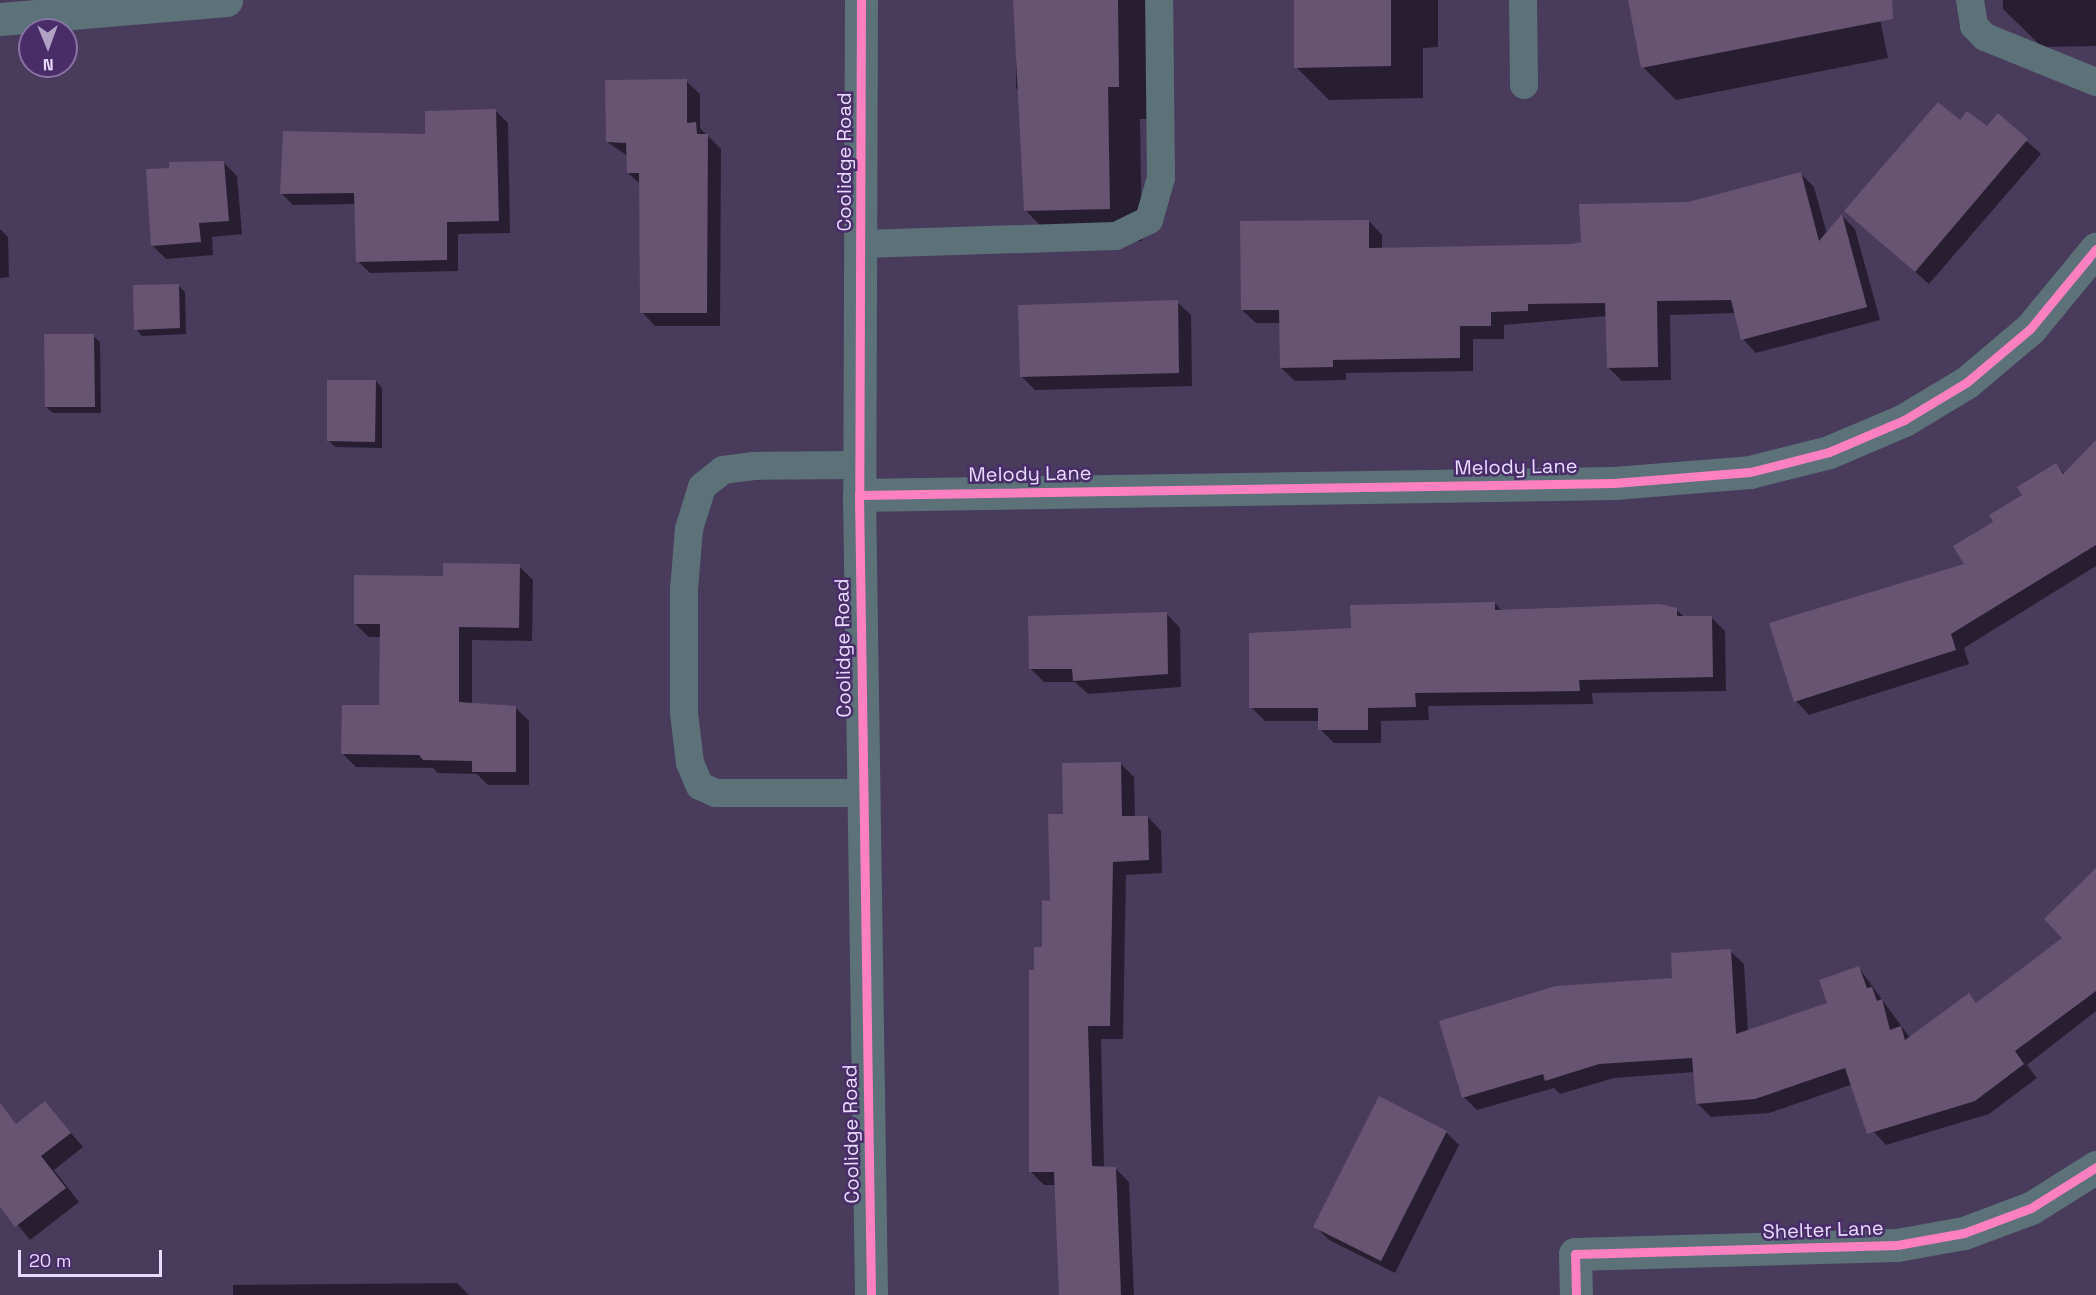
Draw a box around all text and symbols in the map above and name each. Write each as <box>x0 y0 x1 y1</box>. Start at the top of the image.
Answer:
north arrow <box>18 18 78 78</box>
text: N <box>43 54 54 75</box>
street label: Coolidge Road <box>832 92 856 232</box>
street label: Melody Lane <box>1454 454 1578 480</box>
street label: Melody Lane <box>968 461 1092 487</box>
street label: Coolidge Road <box>830 578 856 718</box>
street label: Coolidge Road <box>838 1064 864 1204</box>
street label: Shelter Lane <box>1762 1216 1884 1244</box>
scale bar <box>21 1238 165 1276</box>
text: 20 m <box>29 1249 72 1272</box>

